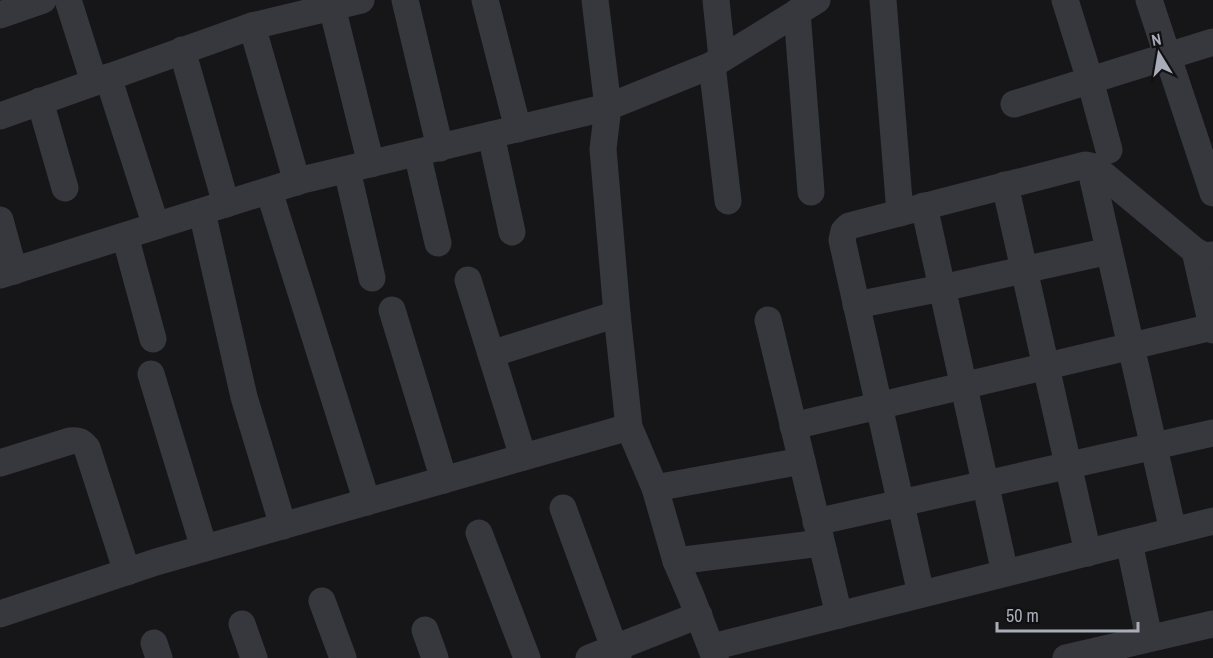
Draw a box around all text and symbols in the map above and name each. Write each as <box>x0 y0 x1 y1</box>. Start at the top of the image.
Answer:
north arrow <box>1129 24 1189 84</box>
text: N <box>1149 28 1163 51</box>
scale bar <box>997 595 1138 633</box>
text: 50 m <box>1006 603 1039 628</box>

